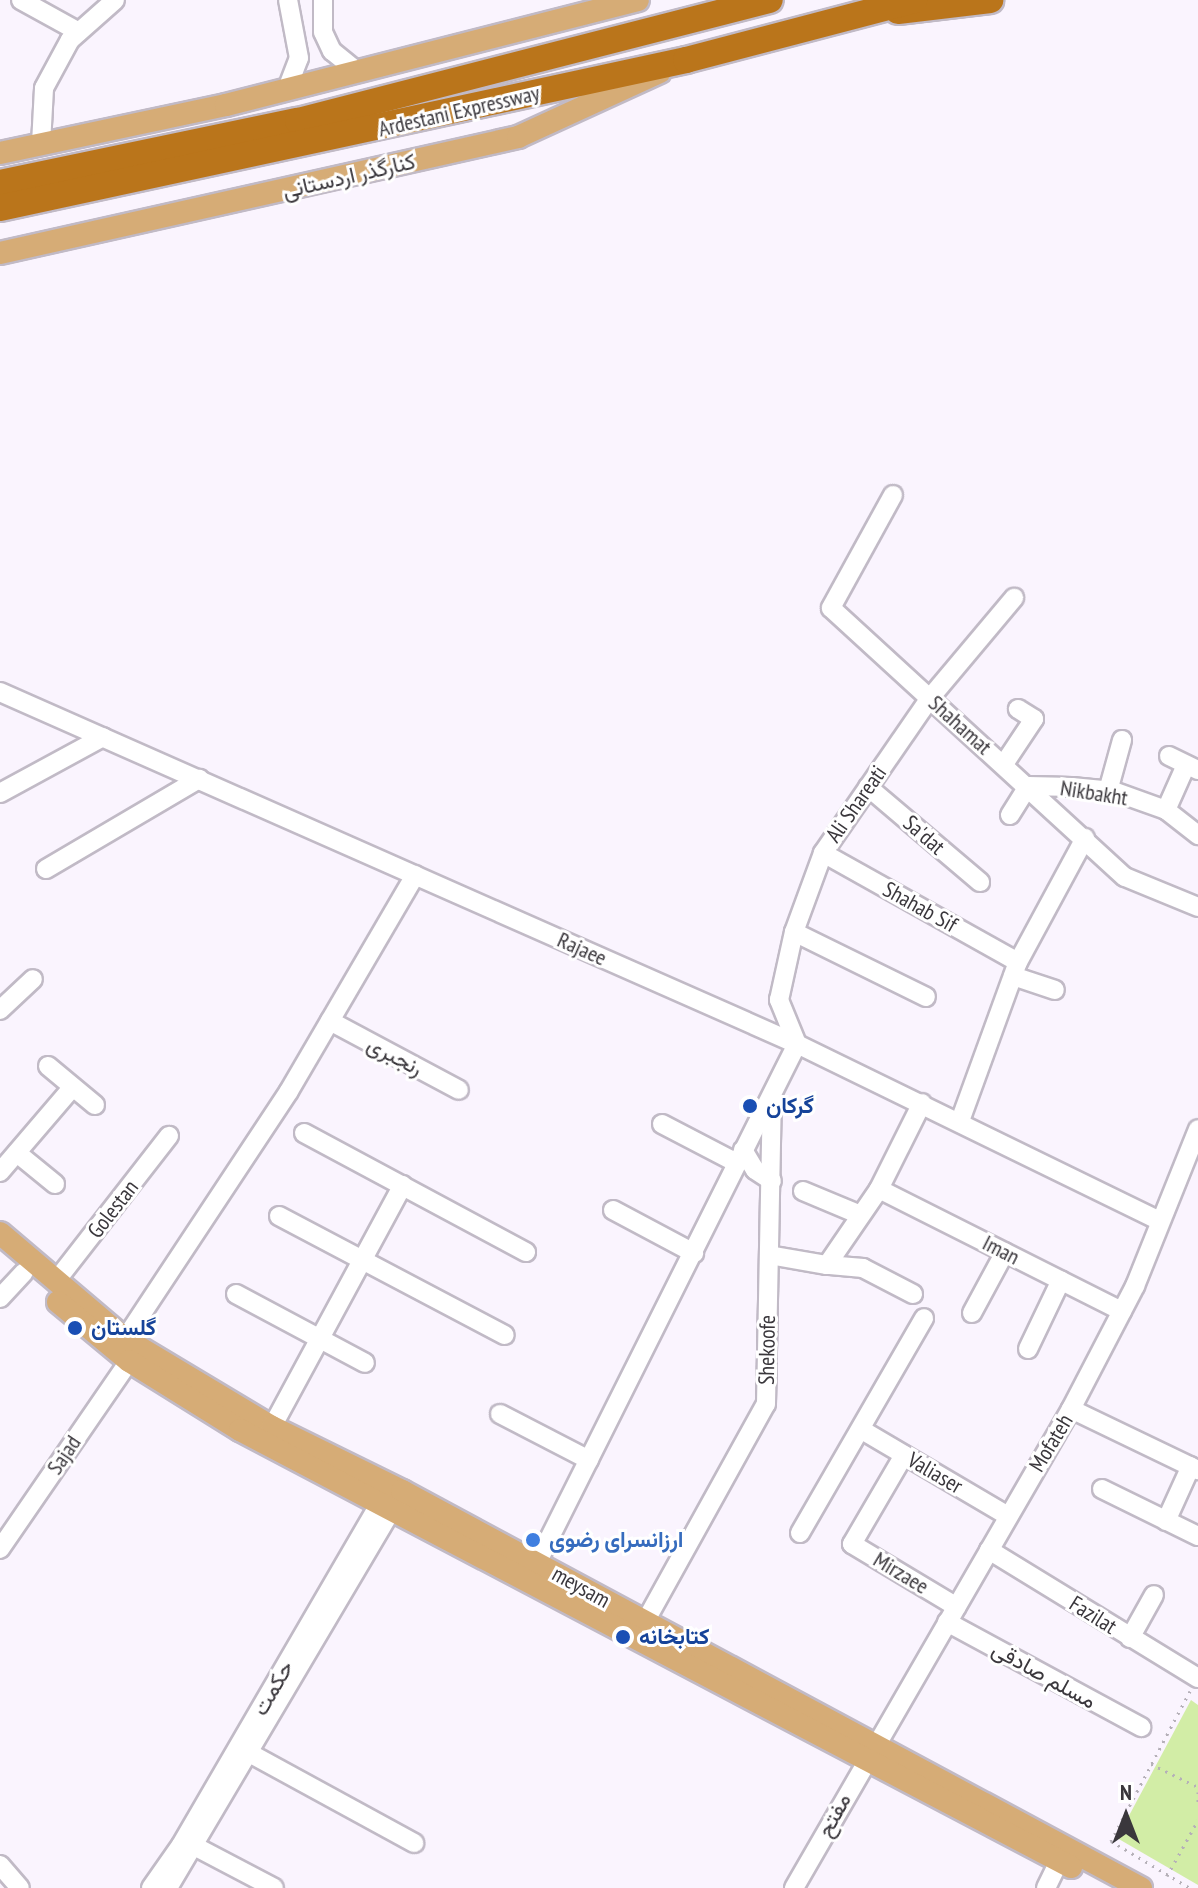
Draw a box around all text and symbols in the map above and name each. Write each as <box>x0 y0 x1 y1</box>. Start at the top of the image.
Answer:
street label: Ardestani Expressway <box>376 80 542 142</box>
street label: کنارگذر اردستانی <box>280 148 418 204</box>
street label: Shahamat <box>923 690 997 760</box>
street label: Ali Shareati <box>820 761 892 847</box>
street label: Nikbakht <box>1058 775 1130 811</box>
street label: Sa'dat <box>898 810 950 860</box>
street label: Shahab Sif <box>878 876 962 938</box>
street label: Rajaee <box>553 927 611 971</box>
street label: رنجبری <box>363 1031 427 1081</box>
place label: گرکان <box>766 1093 814 1119</box>
marker: گرکان <box>741 1097 759 1115</box>
street label: Golestan <box>82 1175 144 1243</box>
street label: Iman <box>978 1230 1024 1270</box>
place label: گلستان <box>91 1315 156 1341</box>
street label: Shekoofe <box>753 1315 781 1385</box>
marker: گلستان <box>66 1319 84 1337</box>
street label: Mofateh <box>1024 1409 1078 1477</box>
street label: Sajad <box>42 1431 86 1479</box>
street label: Valiaser <box>903 1447 967 1499</box>
place label: ارزانسرای رضوی <box>549 1527 684 1553</box>
marker: ارزانسرای رضوی <box>524 1531 542 1549</box>
street label: Mirzaee <box>869 1546 933 1600</box>
street label: meysam <box>548 1560 614 1614</box>
street label: Fazilat <box>1065 1590 1121 1640</box>
place label: کتابخانه <box>639 1624 709 1650</box>
marker: کتابخانه <box>614 1628 632 1646</box>
street label: مسلم صادقی <box>987 1636 1101 1714</box>
street label: حکمت <box>247 1656 299 1720</box>
north arrow <box>1086 1776 1166 1856</box>
text: N <box>1120 1778 1132 1806</box>
street label: مفتح <box>811 1789 857 1841</box>

